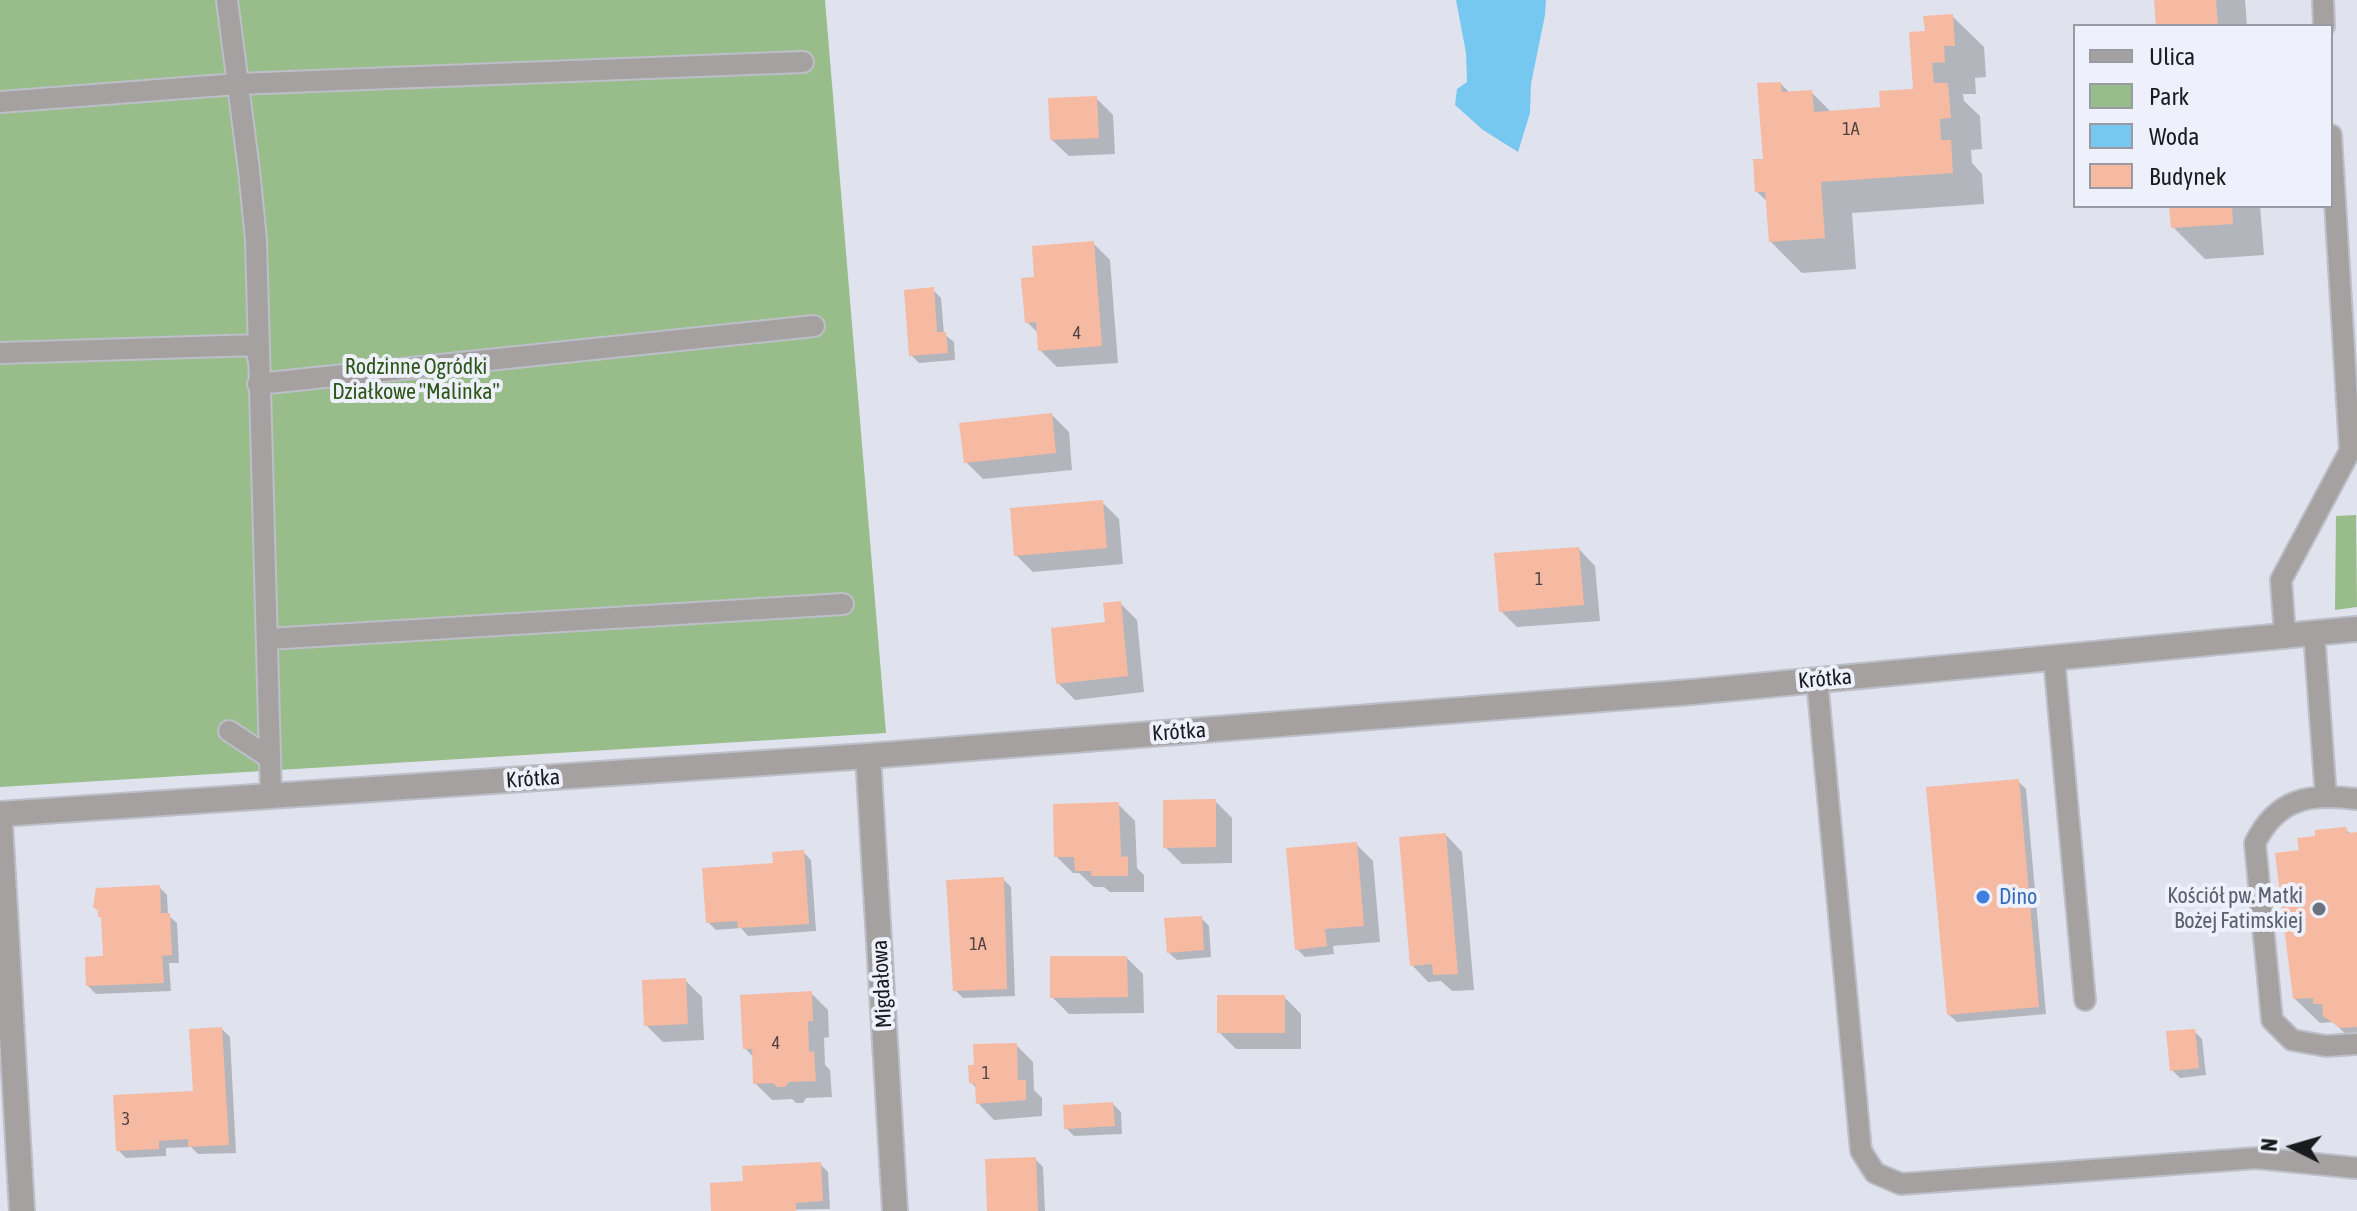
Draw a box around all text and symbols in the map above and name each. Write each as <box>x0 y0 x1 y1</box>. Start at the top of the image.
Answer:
legend <box>2073 24 2333 208</box>
text: Ulica <box>2149 43 2195 70</box>
text: Park <box>2149 83 2189 110</box>
house number: 1A <box>1842 118 1860 140</box>
text: Woda <box>2149 123 2200 150</box>
text: Budynek <box>2149 163 2226 190</box>
house number: 4 <box>1073 322 1081 344</box>
park label: Rodzinne Ogródki Działkowe "Malinka" <box>332 354 500 406</box>
house number: 1 <box>1535 568 1543 590</box>
street label: Krótka <box>1797 664 1853 694</box>
street label: Krótka <box>1151 717 1207 747</box>
street label: Krótka <box>505 764 561 794</box>
place label: Kościół pw. Matki Bożej Fatimskiej <box>2167 883 2303 934</box>
place label: Dino <box>1999 884 2037 910</box>
marker: Dino <box>1974 888 1992 906</box>
marker: Kościół pw. Matki Bożej Fatimskiej <box>2310 900 2328 918</box>
house number: 1A <box>969 933 987 955</box>
street label: Migdałowa <box>867 939 897 1029</box>
house number: 4 <box>772 1032 780 1054</box>
house number: 1 <box>982 1062 990 1084</box>
north arrow <box>2253 1107 2333 1187</box>
house number: 3 <box>122 1108 130 1130</box>
text: N <box>2256 1137 2283 1153</box>

